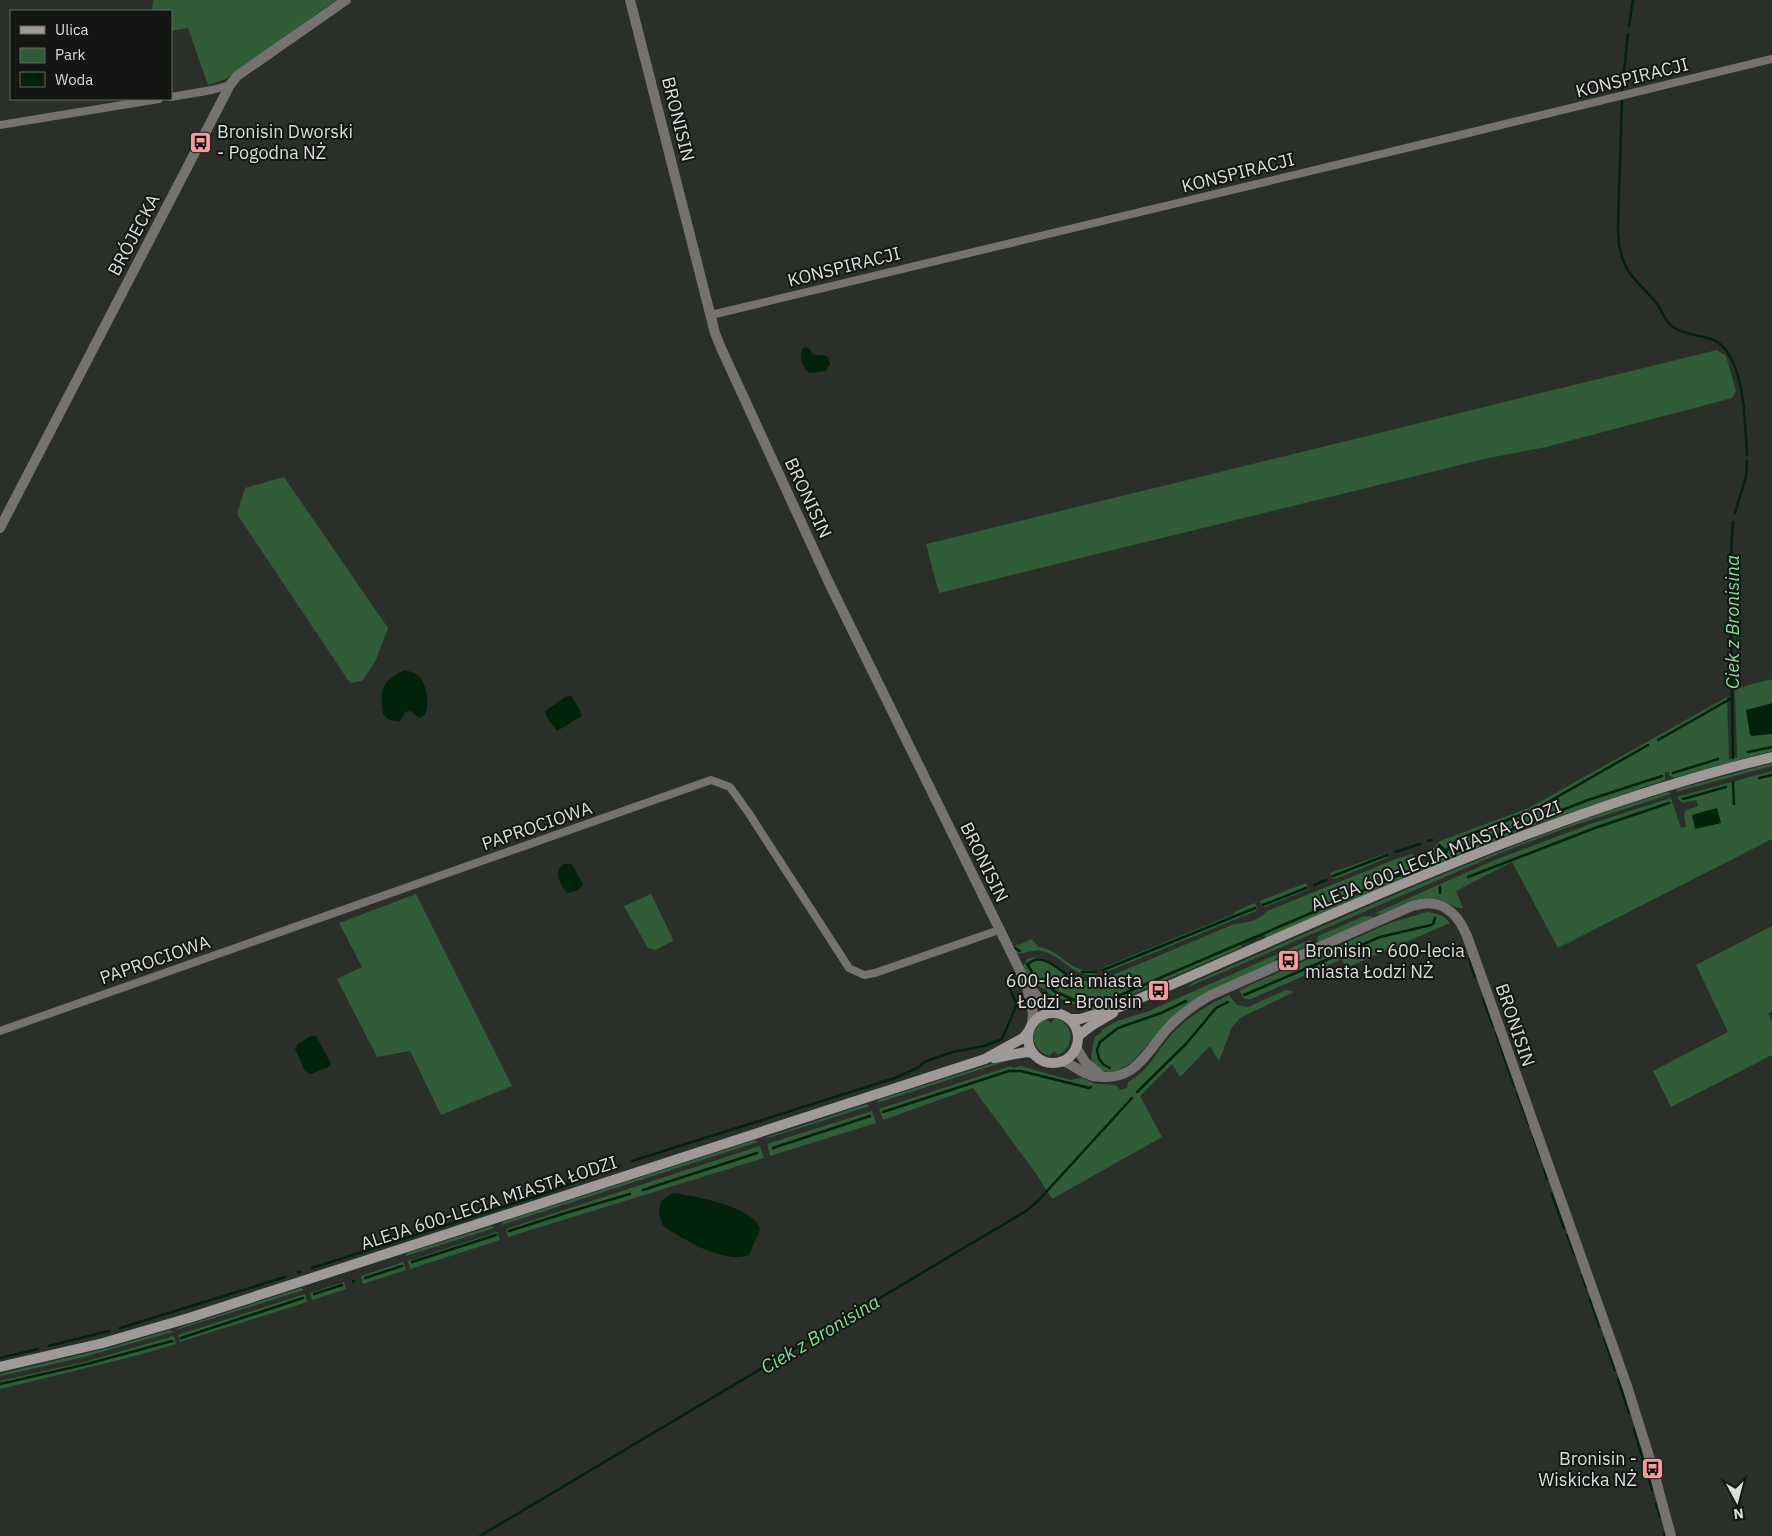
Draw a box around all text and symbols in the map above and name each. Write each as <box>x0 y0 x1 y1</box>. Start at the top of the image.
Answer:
legend <box>10 10 172 100</box>
text: Ulica <box>55 20 89 39</box>
text: Park <box>55 45 85 64</box>
street label: KONSPIRACJI <box>1573 52 1691 103</box>
text: Woda <box>55 70 93 89</box>
street label: BRONISIN <box>657 74 700 163</box>
place label: Bronisin Dworski - Pogodna NŻ <box>217 120 353 164</box>
bus stop icon: Bronisin Dworski - Pogodna NŻ <box>189 130 213 154</box>
street label: KONSPIRACJI <box>1179 147 1297 198</box>
street label: BRÓJECKA <box>102 189 165 280</box>
street label: KONSPIRACJI <box>785 241 903 292</box>
street label: BRONISIN <box>780 454 837 542</box>
water label: Ciek z Bronisina <box>1720 555 1744 689</box>
street label: ALEJA 600-LECIA MIASTA ŁODZI <box>1307 795 1564 916</box>
street label: PAPROCIOWA <box>479 796 595 855</box>
street label: BRONISIN <box>955 818 1014 906</box>
street label: PAPROCIOWA <box>97 930 213 989</box>
place label: Bronisin - 600-lecia miasta Łodzi NŻ <box>1305 939 1465 983</box>
bus stop icon: Bronisin - 600-lecia miasta Łodzi NŻ <box>1277 949 1301 973</box>
place label: 600-lecia miasta Łodzi - Bronisin <box>1006 969 1142 1013</box>
bus stop icon: 600-lecia miasta Łodzi - Bronisin <box>1146 979 1170 1003</box>
street label: BRONISIN <box>1491 980 1540 1069</box>
street label: ALEJA 600-LECIA MIASTA ŁODZI <box>358 1150 620 1255</box>
water label: Ciek z Bronisina <box>756 1289 884 1379</box>
place label: Bronisin - Wiskicka NŻ <box>1538 1447 1637 1491</box>
bus stop icon: Bronisin - Wiskicka NŻ <box>1641 1457 1665 1481</box>
north arrow <box>1712 1476 1762 1526</box>
text: N <box>1732 1504 1745 1523</box>

